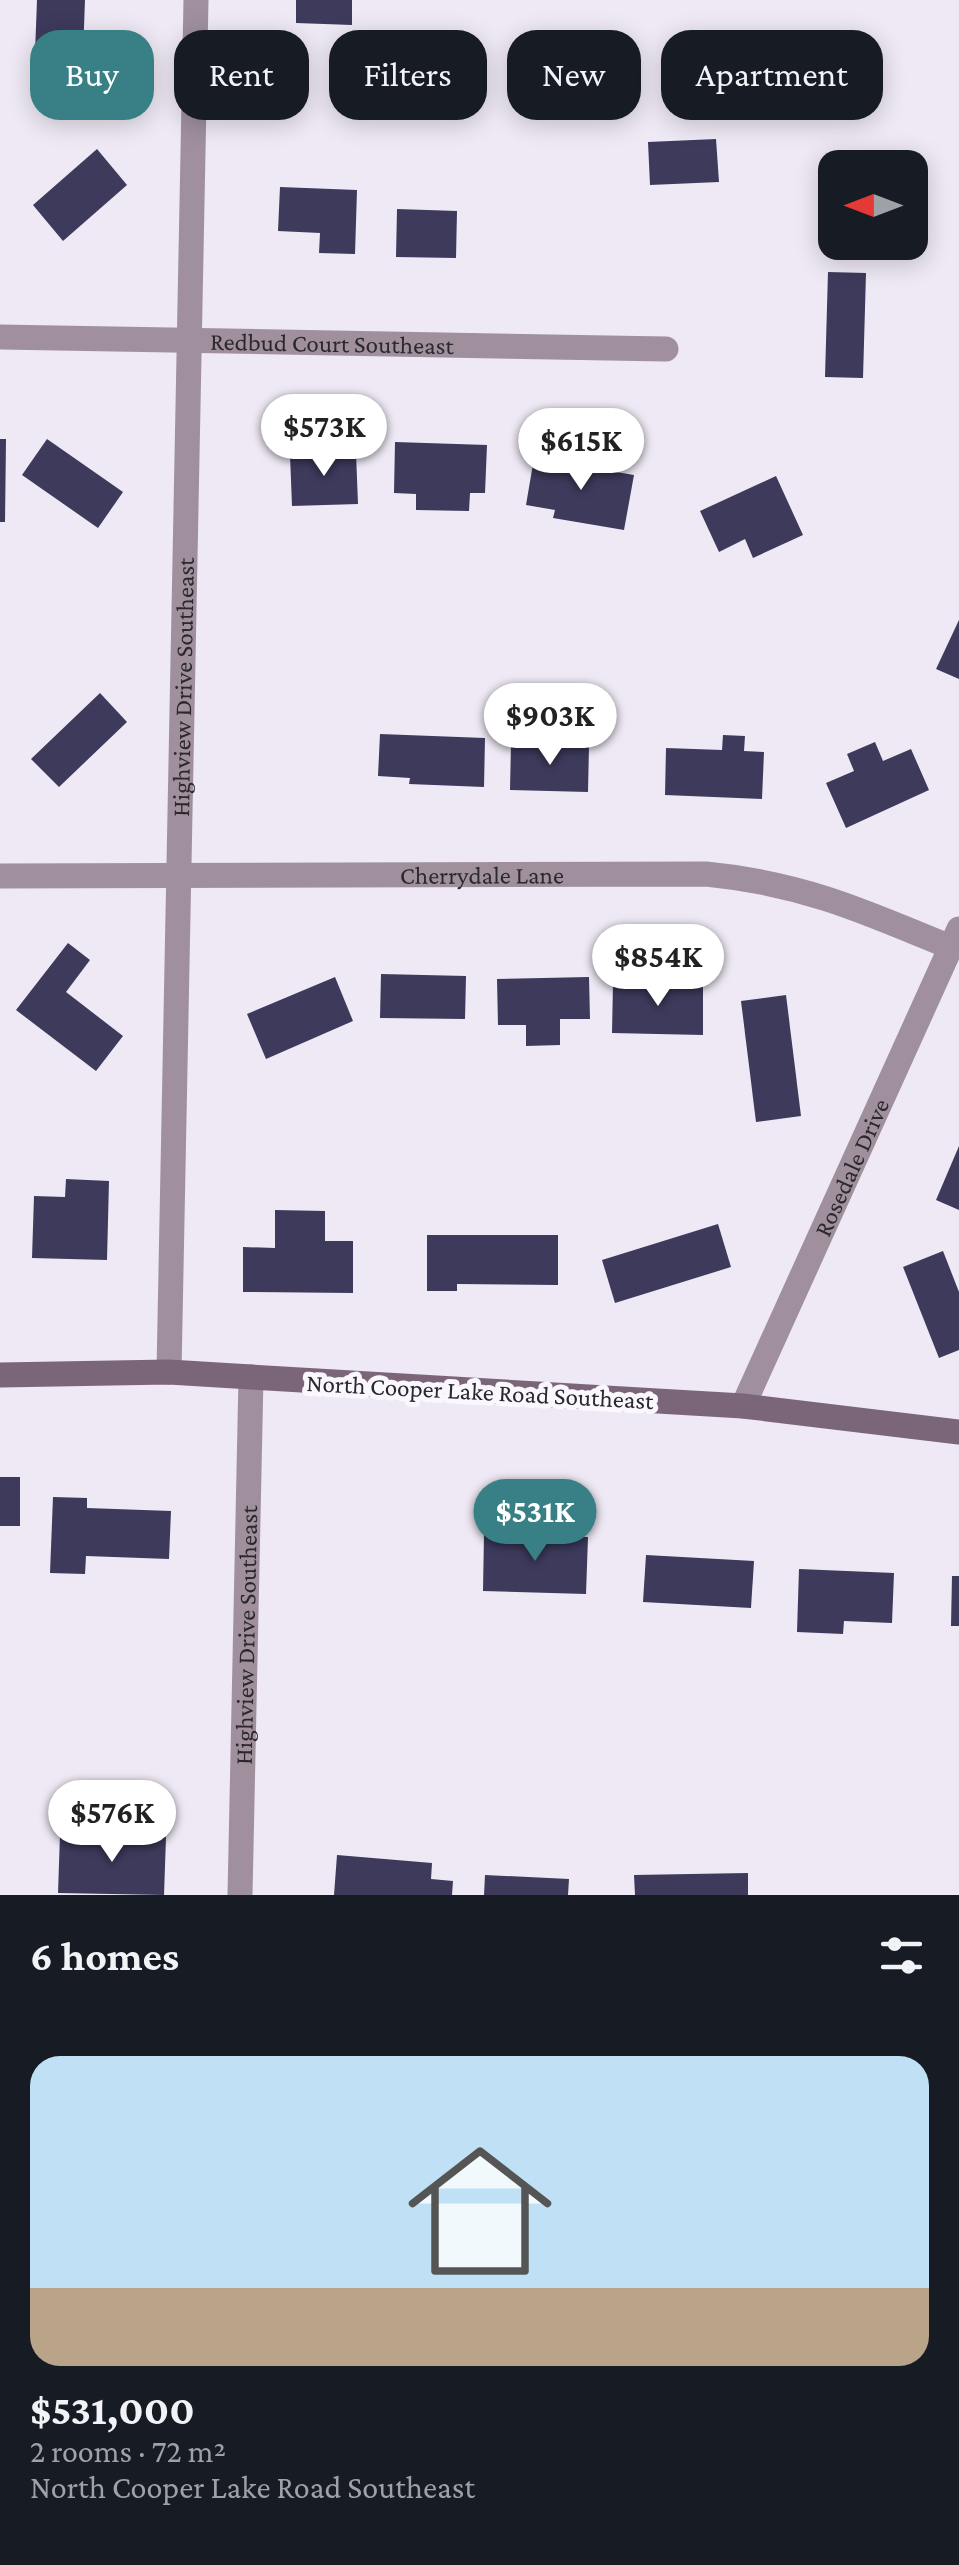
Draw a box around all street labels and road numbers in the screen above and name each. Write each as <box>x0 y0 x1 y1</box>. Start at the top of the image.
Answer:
street label: Redbud Court Southeast <box>210 328 455 359</box>
street label: Highview Drive Southeast <box>167 556 199 817</box>
street label: Cherrydale Lane <box>400 861 564 890</box>
street label: Rosedale Drive <box>809 1094 894 1241</box>
street label: North Cooper Lake Road Southeast <box>306 1369 655 1415</box>
street label: Highview Drive Southeast <box>230 1504 262 1765</box>

